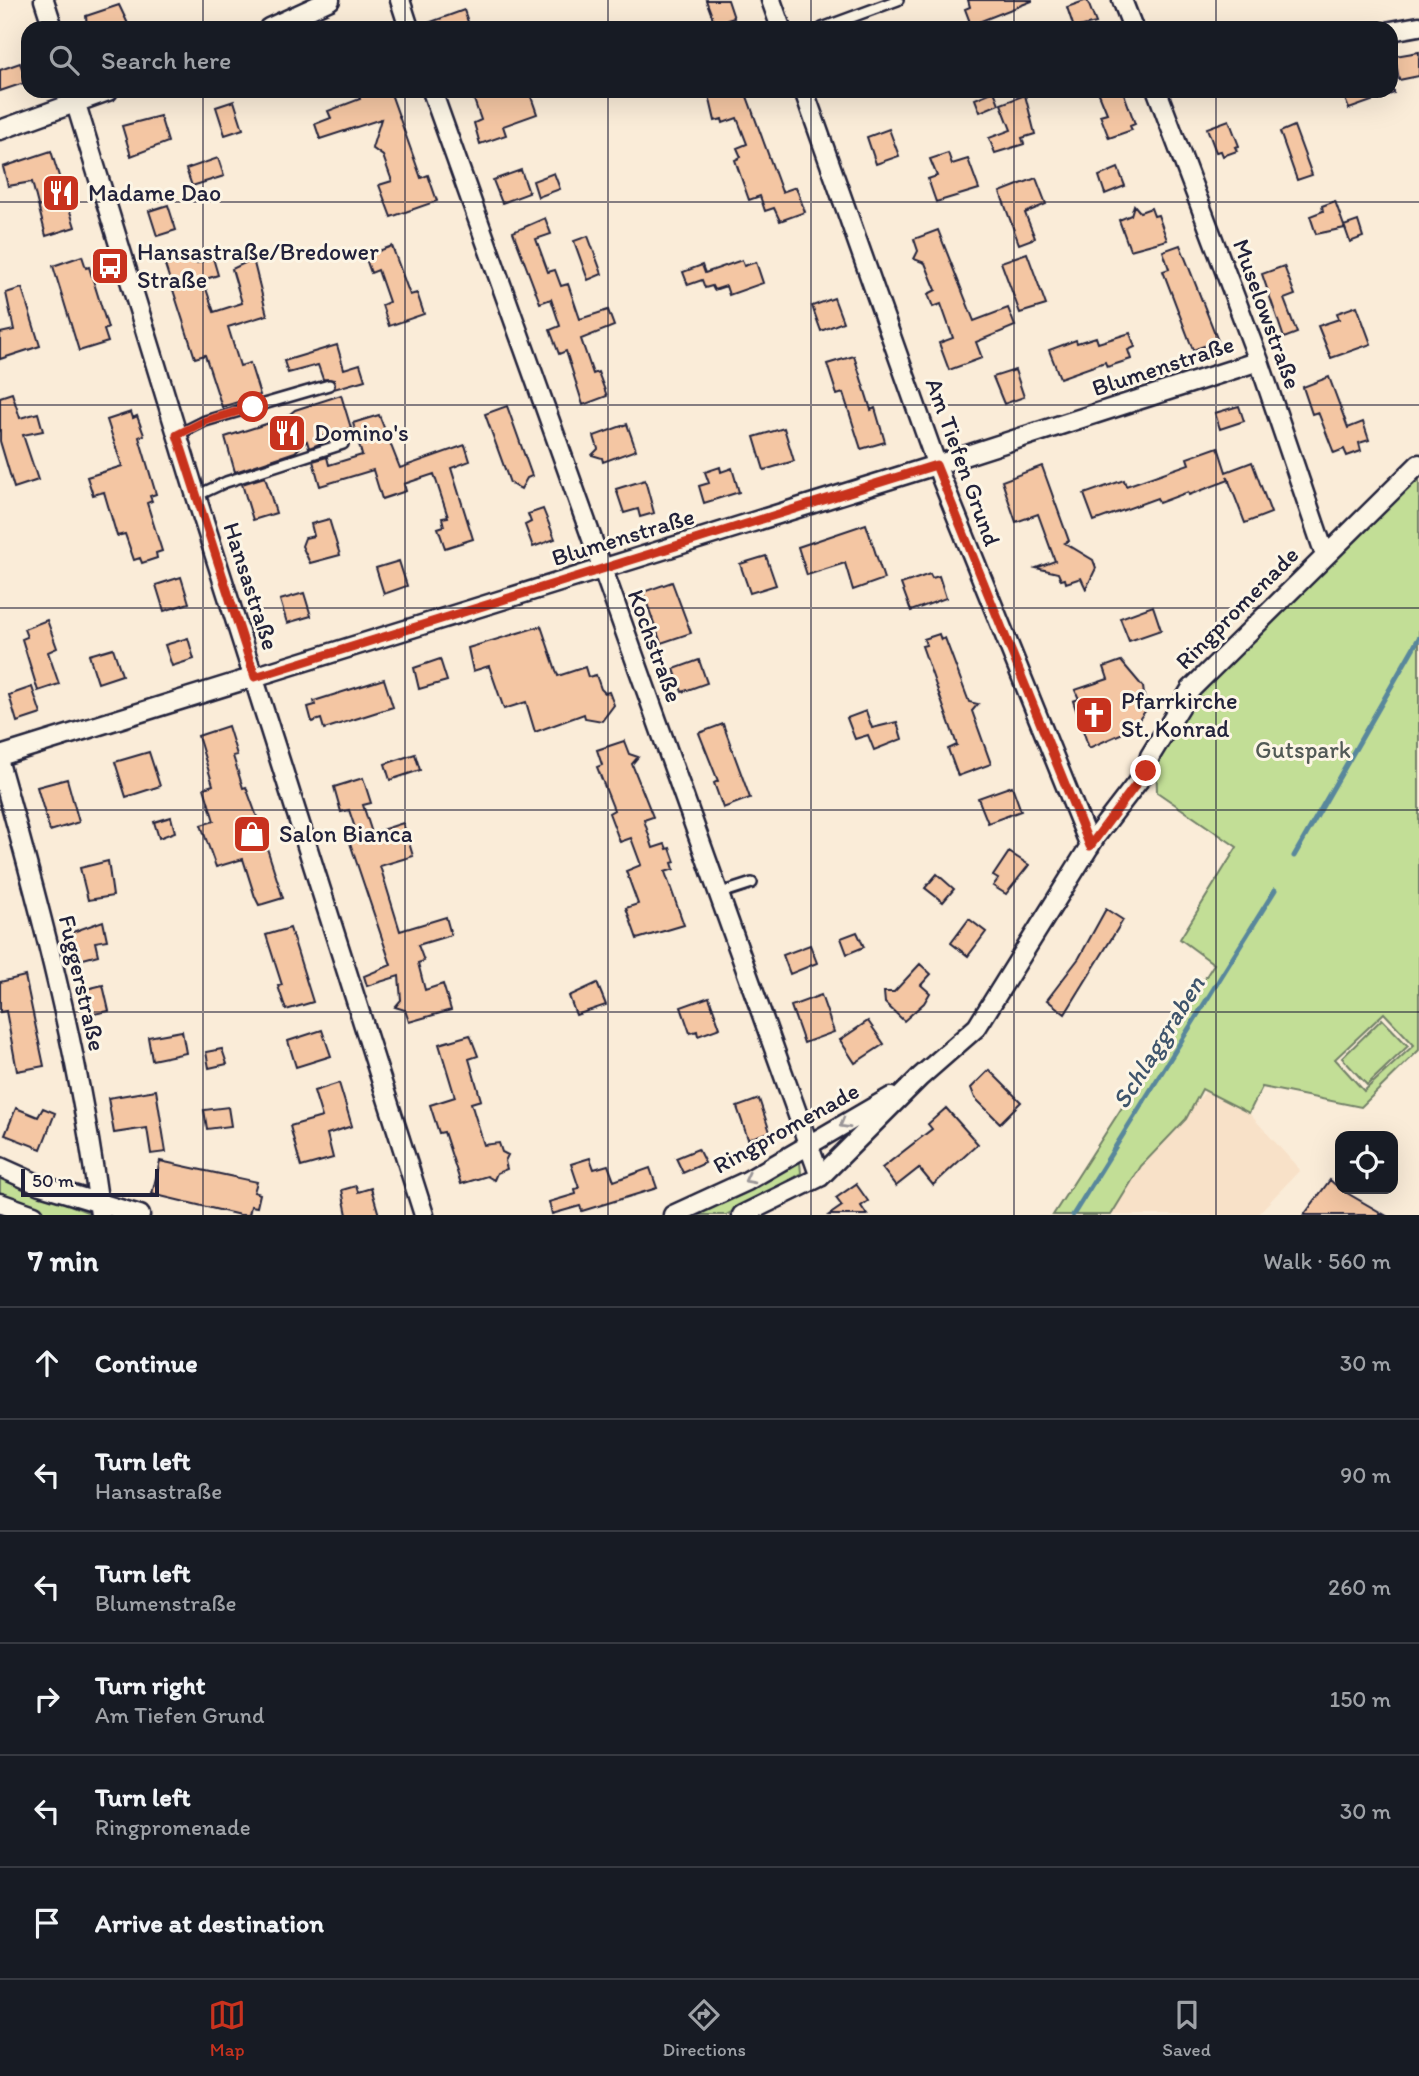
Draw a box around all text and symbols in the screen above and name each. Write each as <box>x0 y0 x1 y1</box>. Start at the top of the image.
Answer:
search box <box>21 21 1398 98</box>
icon: search <box>45 41 83 79</box>
text: Search here <box>101 44 231 76</box>
restaurant icon: Madame Dao <box>40 172 82 214</box>
place label: Madame Dao <box>88 178 221 207</box>
street label: Muselowstraße <box>1227 235 1308 393</box>
place label: Hansastraße/Bredower Straße <box>137 237 379 294</box>
bus stop icon: Hansastraße/Bredower Straße <box>89 245 131 287</box>
street label: Blumenstraße <box>1088 329 1238 402</box>
street label: Am Tiefen Grund <box>920 374 1007 550</box>
route start <box>237 391 268 422</box>
restaurant icon: Domino's <box>266 412 308 454</box>
place label: Domino's <box>314 418 409 447</box>
street label: Blumenstraße <box>548 501 698 572</box>
street label: Hansastraße <box>217 518 286 653</box>
street label: Ringpromenade <box>1169 540 1304 675</box>
street label: Kochstraße <box>622 585 689 706</box>
place label: Pfarrkirche St. Konrad <box>1121 686 1238 743</box>
church icon: Pfarrkirche St. Konrad <box>1073 694 1115 736</box>
park label: Gutspark <box>1255 735 1351 764</box>
route end <box>1130 755 1161 786</box>
shop icon: Salon Bianca <box>231 813 273 855</box>
place label: Salon Bianca <box>279 819 413 848</box>
street label: Fuggerstraße <box>53 912 112 1054</box>
water label: Schlaggraben <box>1105 970 1212 1114</box>
street label: Ringpromenade <box>708 1075 864 1180</box>
one-way arrow <box>838 1116 851 1129</box>
map controls <box>1335 1131 1398 1194</box>
button: locate <box>1335 1131 1398 1194</box>
scale bar <box>21 1166 159 1198</box>
text: 50 m <box>32 1169 74 1192</box>
one-way arrow <box>744 1171 756 1184</box>
text: 7 min <box>28 1242 99 1279</box>
text: Walk · 560 m <box>1263 1247 1391 1275</box>
icon: ahead <box>28 1344 66 1382</box>
text: Continue <box>95 1347 198 1379</box>
text: 30 m <box>1340 1349 1391 1377</box>
text: Turn left <box>95 1445 191 1477</box>
icon: left <box>28 1456 66 1494</box>
text: 90 m <box>1340 1461 1391 1489</box>
text: Hansastraße <box>95 1477 222 1505</box>
text: Turn left <box>95 1557 191 1589</box>
icon: left <box>28 1568 66 1606</box>
text: 260 m <box>1328 1573 1391 1601</box>
text: Blumenstraße <box>95 1589 237 1617</box>
text: Turn right <box>95 1669 206 1701</box>
icon: right <box>28 1680 66 1718</box>
text: 150 m <box>1330 1685 1391 1713</box>
text: Am Tiefen Grund <box>95 1701 264 1729</box>
text: Turn left <box>95 1781 191 1813</box>
icon: left <box>28 1792 66 1830</box>
text: 30 m <box>1340 1797 1391 1825</box>
text: Ringpromenade <box>95 1813 251 1841</box>
icon: arrive <box>28 1904 66 1942</box>
text: Arrive at destination <box>95 1907 324 1939</box>
tab: Map <box>208 1996 246 2061</box>
tab: Directions <box>662 1996 746 2061</box>
tab: Saved <box>1162 1996 1211 2061</box>

